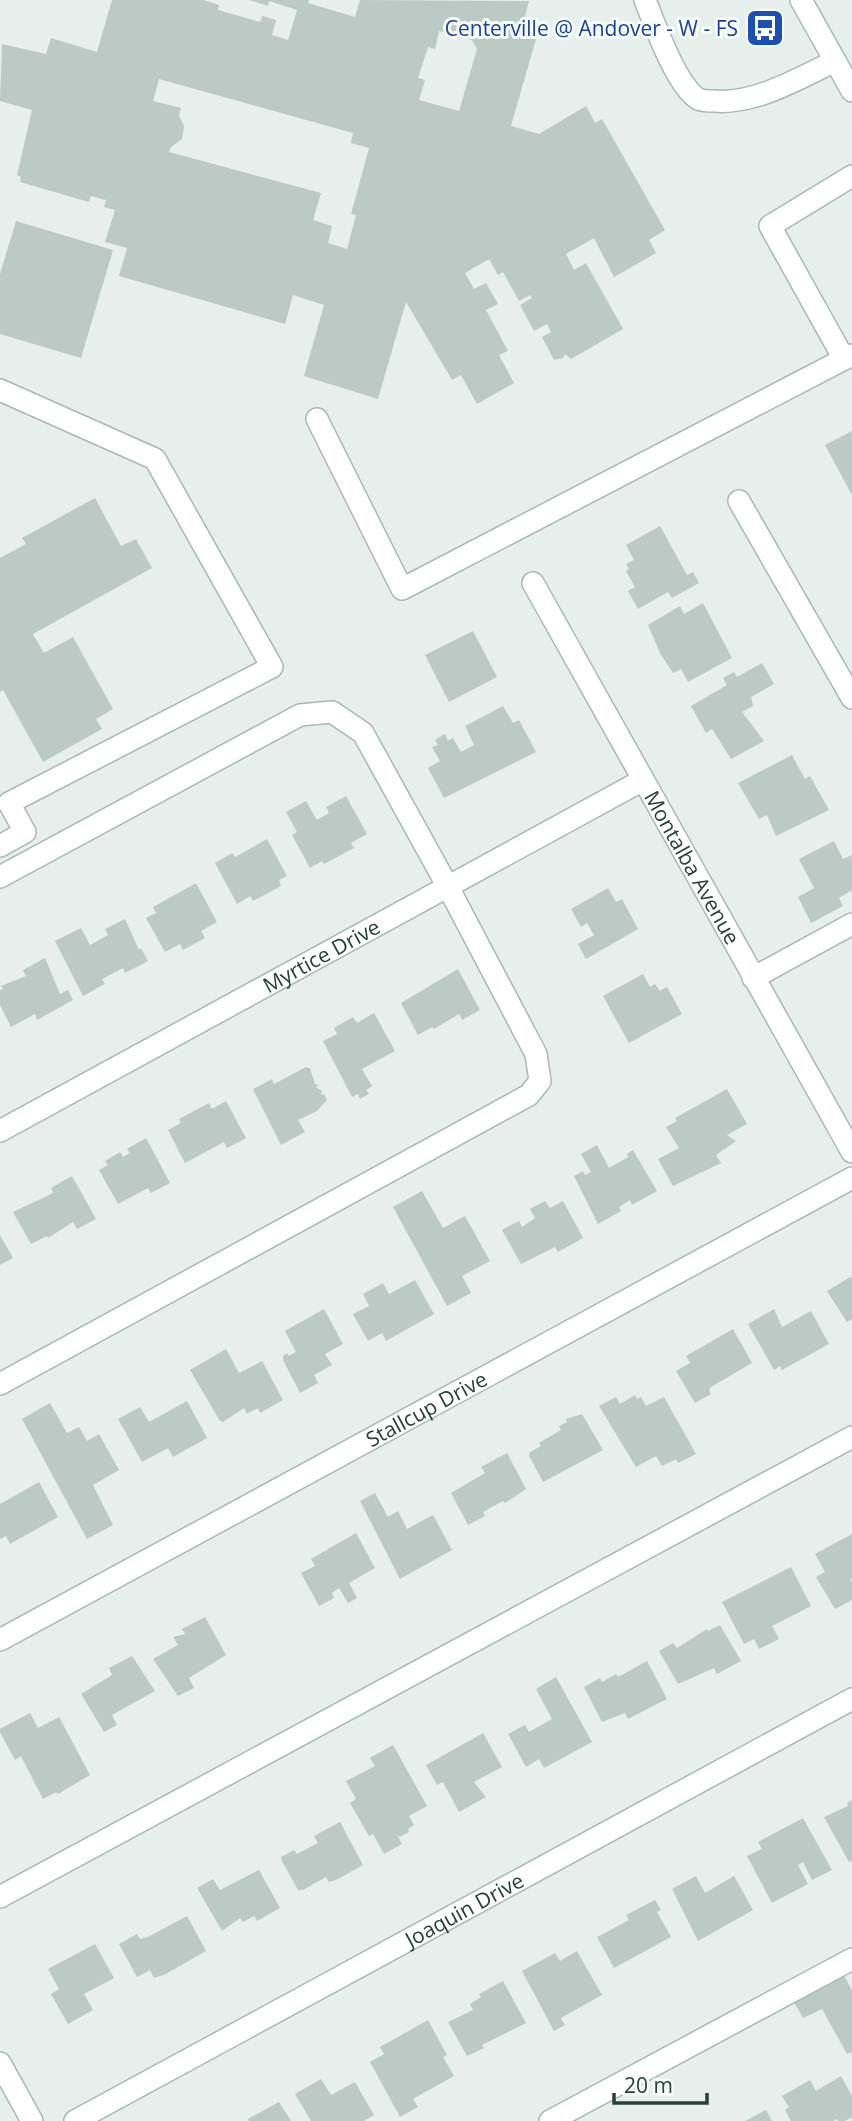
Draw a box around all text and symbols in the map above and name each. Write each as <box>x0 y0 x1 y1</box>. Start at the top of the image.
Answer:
bus stop icon: Centerville @ Andover - W - FS <box>744 7 786 49</box>
place label: Centerville @ Andover - W - FS <box>445 14 738 42</box>
street label: Montalba Avenue <box>638 785 747 949</box>
street label: Myrtice Drive <box>258 912 385 999</box>
street label: Stallcup Drive <box>361 1365 492 1453</box>
street label: Joaquin Drive <box>398 1866 528 1954</box>
scale bar <box>614 2062 707 2106</box>
text: 20 m <box>624 2071 673 2099</box>

